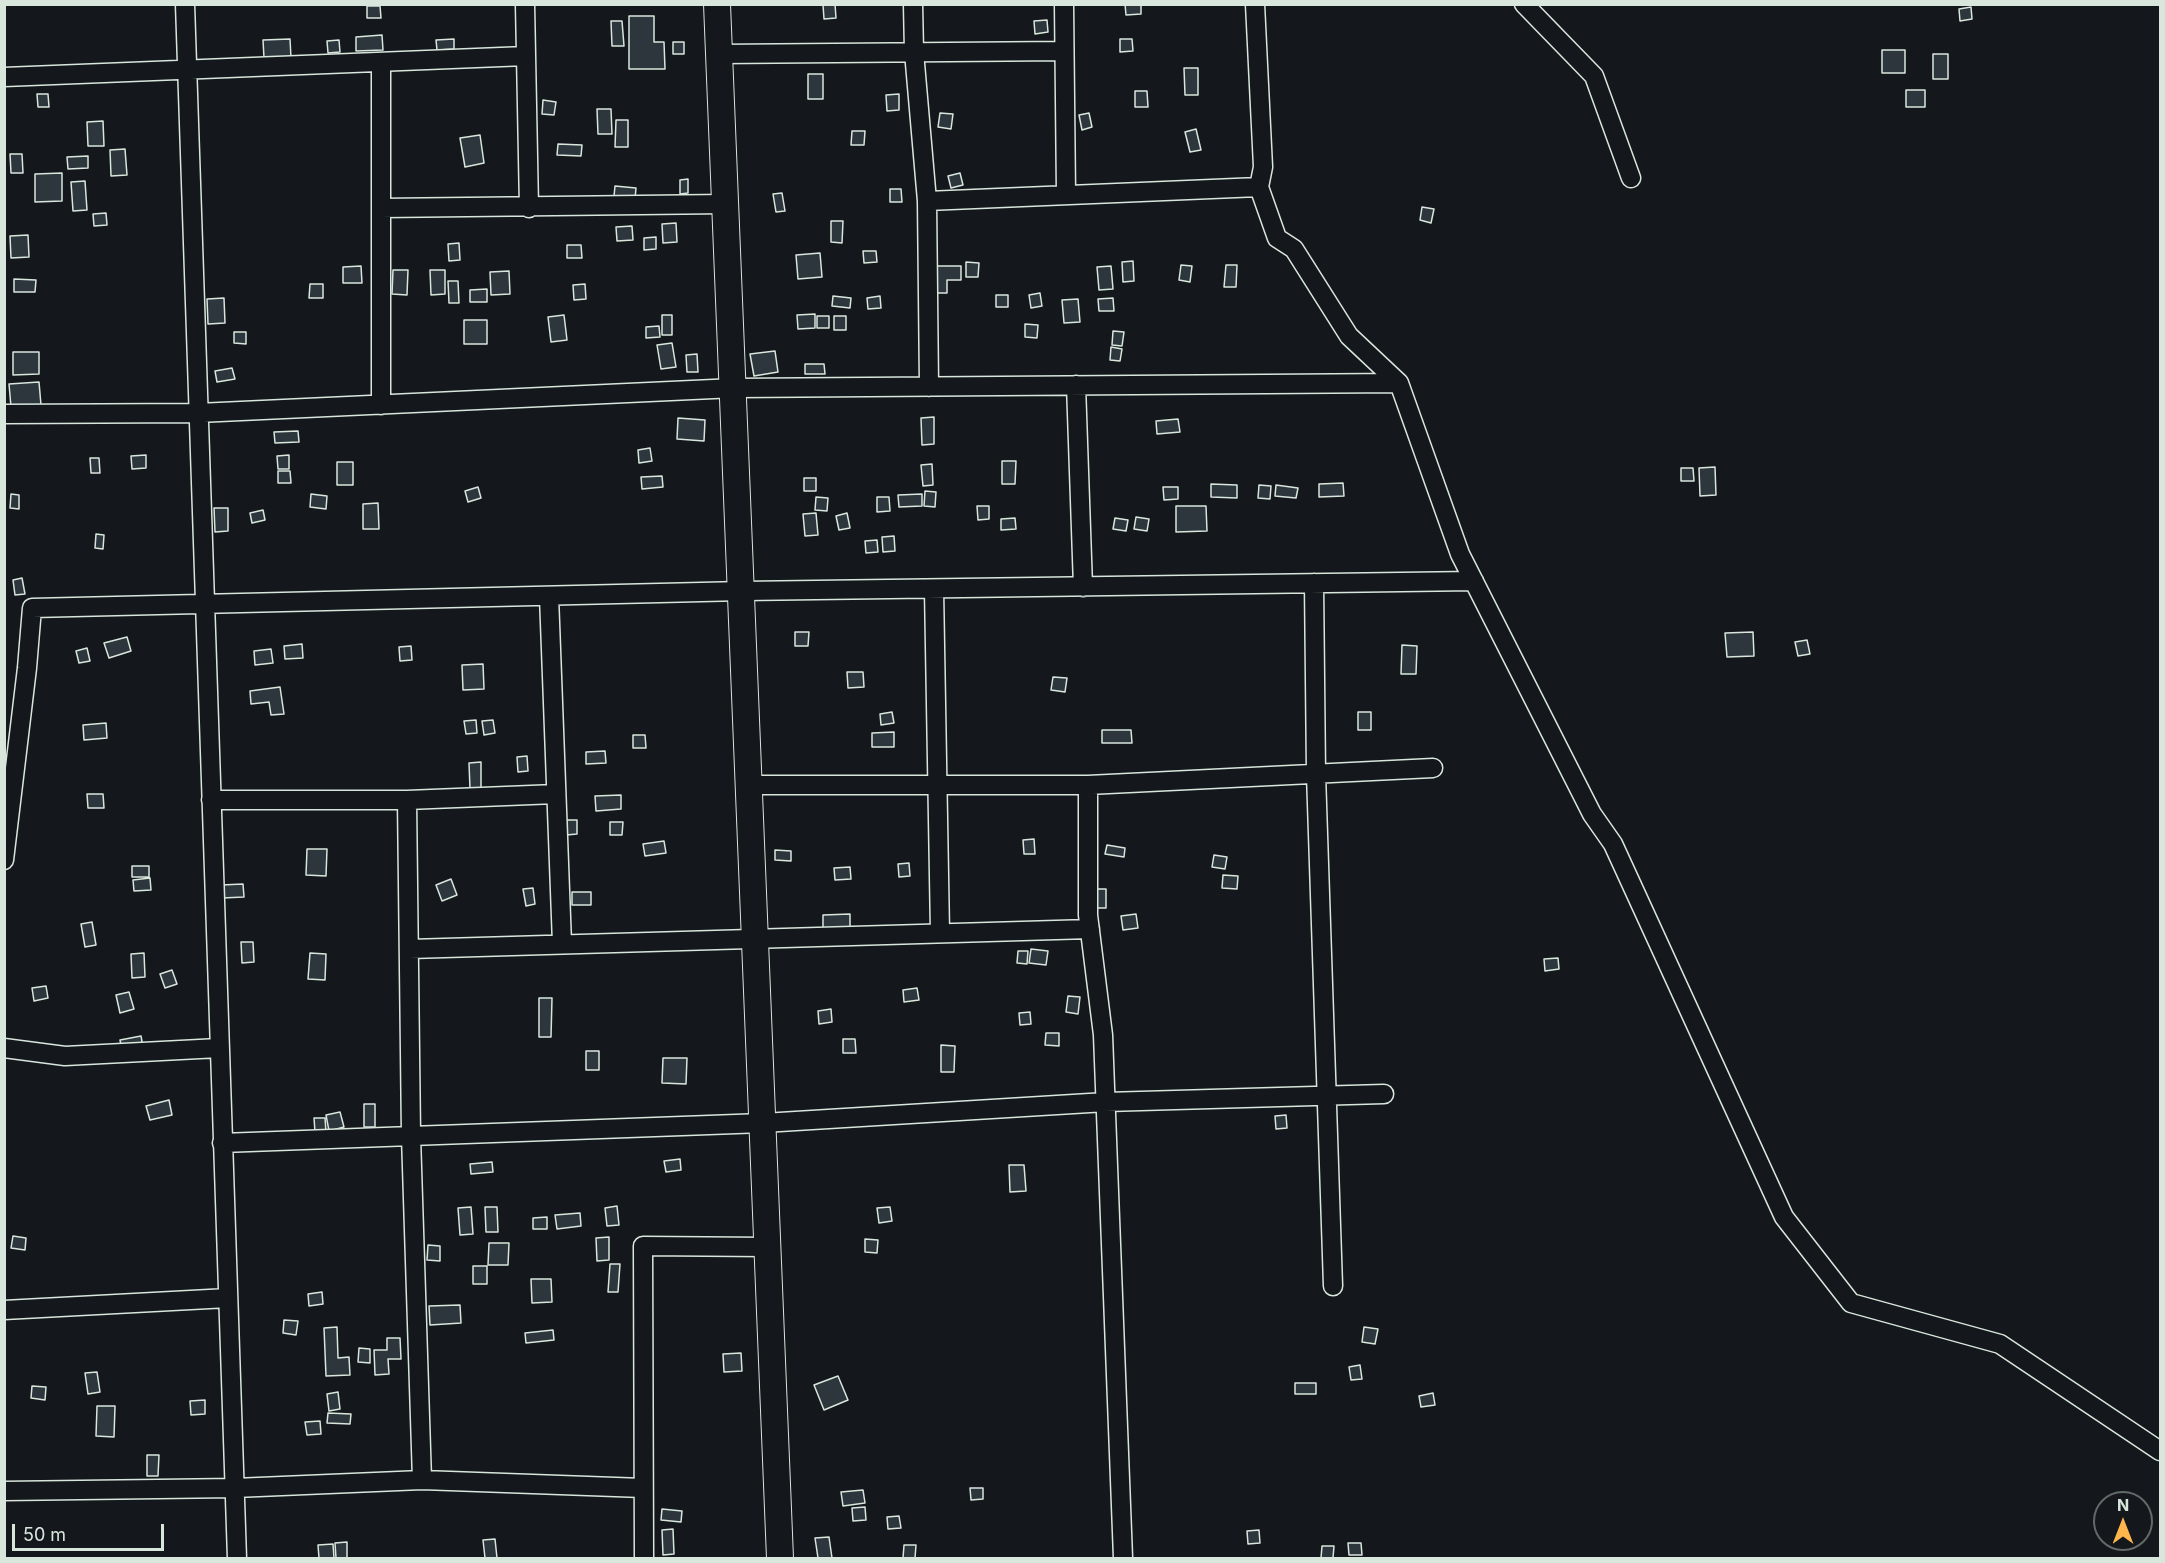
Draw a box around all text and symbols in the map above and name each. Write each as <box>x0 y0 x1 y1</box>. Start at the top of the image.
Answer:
north arrow <box>2093 1491 2153 1551</box>
text: N <box>2117 1495 2129 1515</box>
scale bar <box>15 1512 166 1550</box>
text: 50 m <box>23 1524 66 1545</box>

